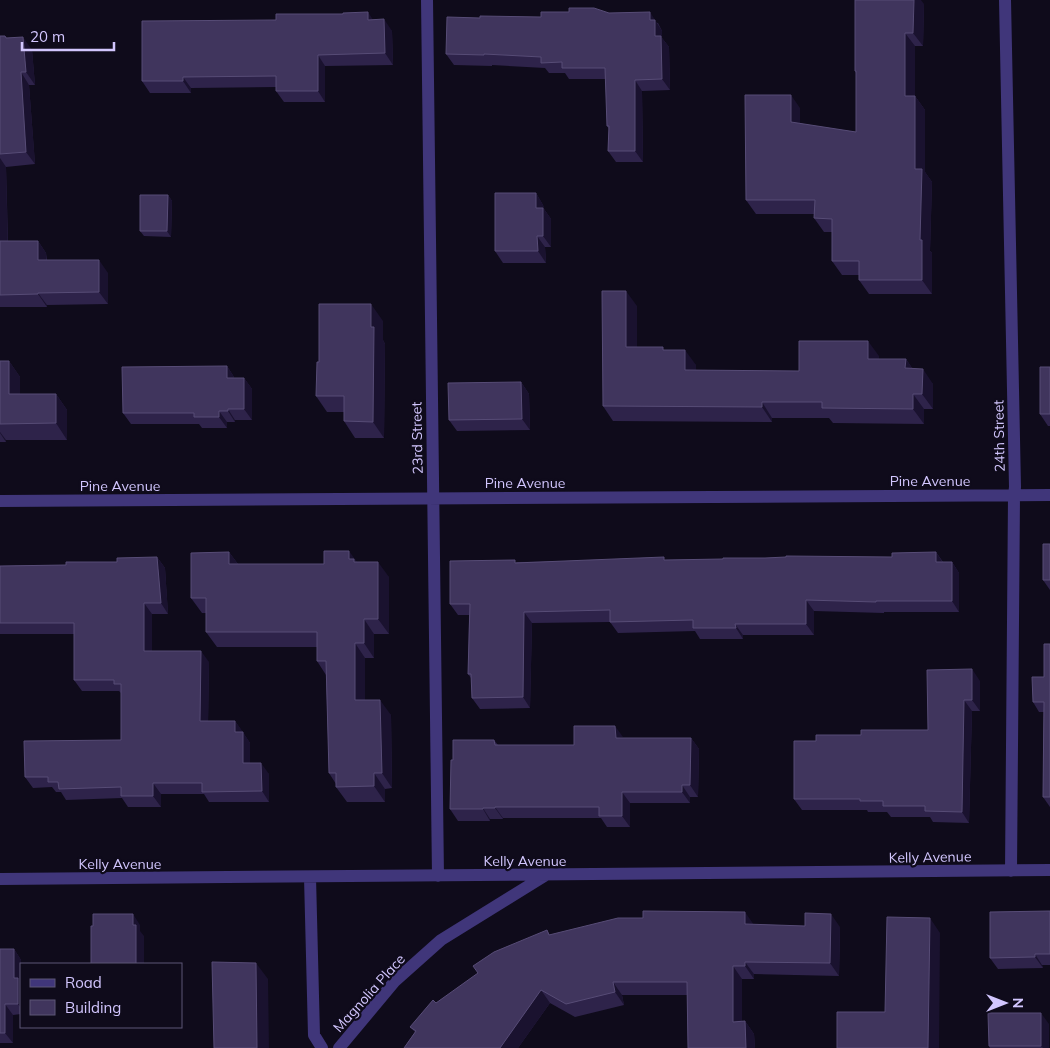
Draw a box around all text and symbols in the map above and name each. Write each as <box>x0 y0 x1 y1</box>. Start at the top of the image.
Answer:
scale bar <box>22 20 115 52</box>
text: 20 m <box>30 27 65 46</box>
street label: 24th Street <box>989 400 1009 472</box>
street label: 23rd Street <box>407 401 427 474</box>
street label: Pine Avenue <box>890 472 970 490</box>
street label: Pine Avenue <box>485 474 565 492</box>
street label: Pine Avenue <box>80 477 160 495</box>
street label: Kelly Avenue <box>888 847 972 867</box>
street label: Kelly Avenue <box>484 852 566 870</box>
street label: Kelly Avenue <box>79 855 161 873</box>
street label: Magnolia Place <box>329 950 409 1036</box>
legend <box>20 963 182 1028</box>
text: Road <box>65 973 102 992</box>
north arrow <box>980 978 1030 1028</box>
text: Building <box>65 998 121 1017</box>
text: N <box>1009 998 1027 1008</box>

